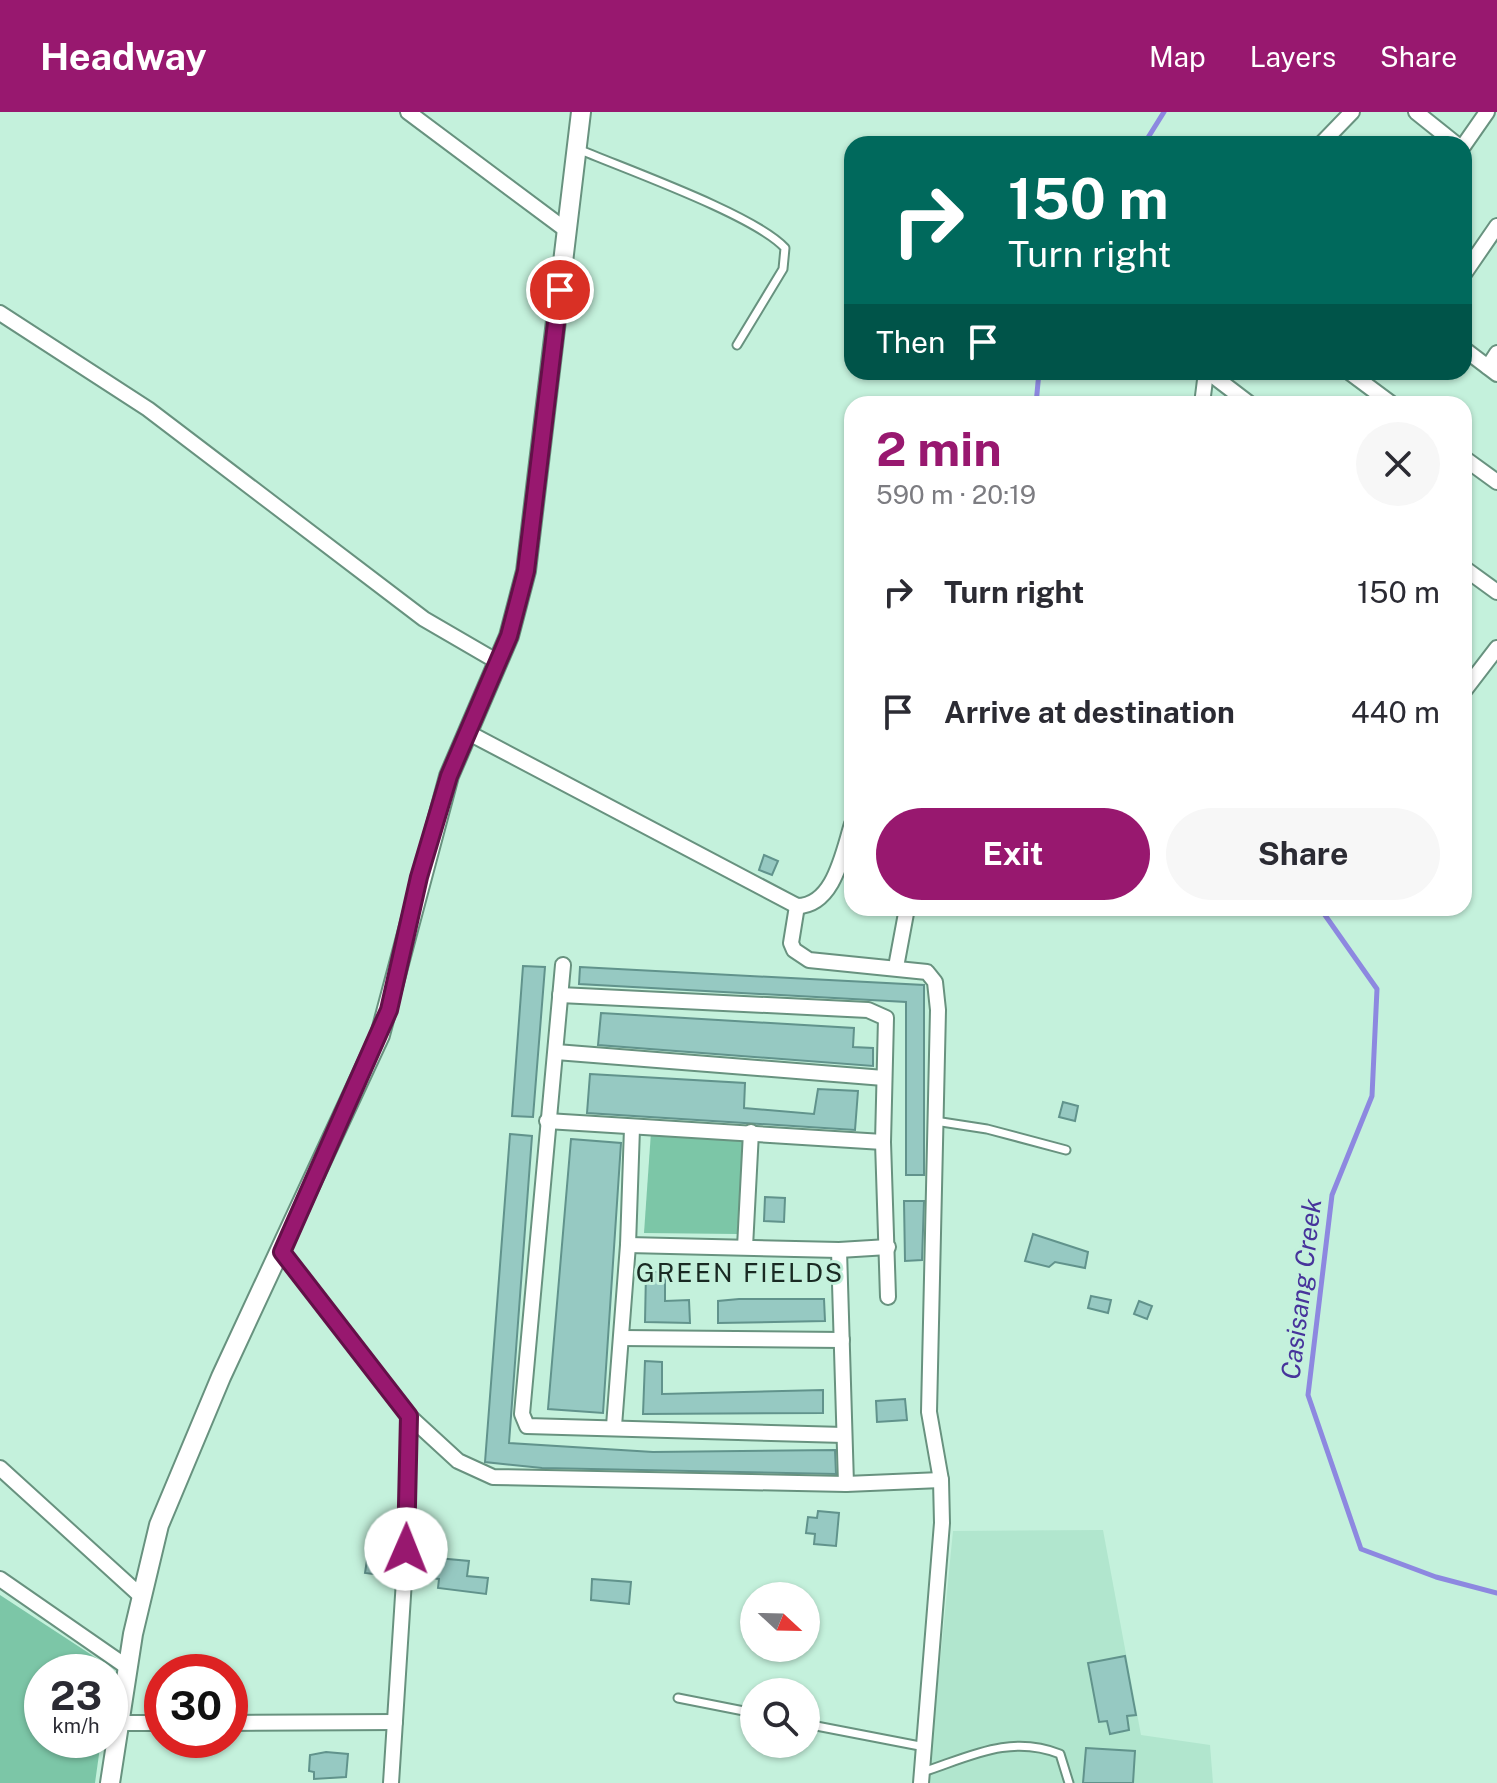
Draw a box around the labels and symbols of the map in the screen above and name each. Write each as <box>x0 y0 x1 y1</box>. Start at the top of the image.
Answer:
pin <box>526 256 594 324</box>
water label: Casisang Creek <box>1275 1197 1327 1381</box>
district label: GREEN FIELDS <box>636 1257 844 1288</box>
position arrow <box>364 1507 448 1591</box>
north arrow <box>740 1582 820 1662</box>
speed limit sign: 30 <box>144 1654 248 1758</box>

